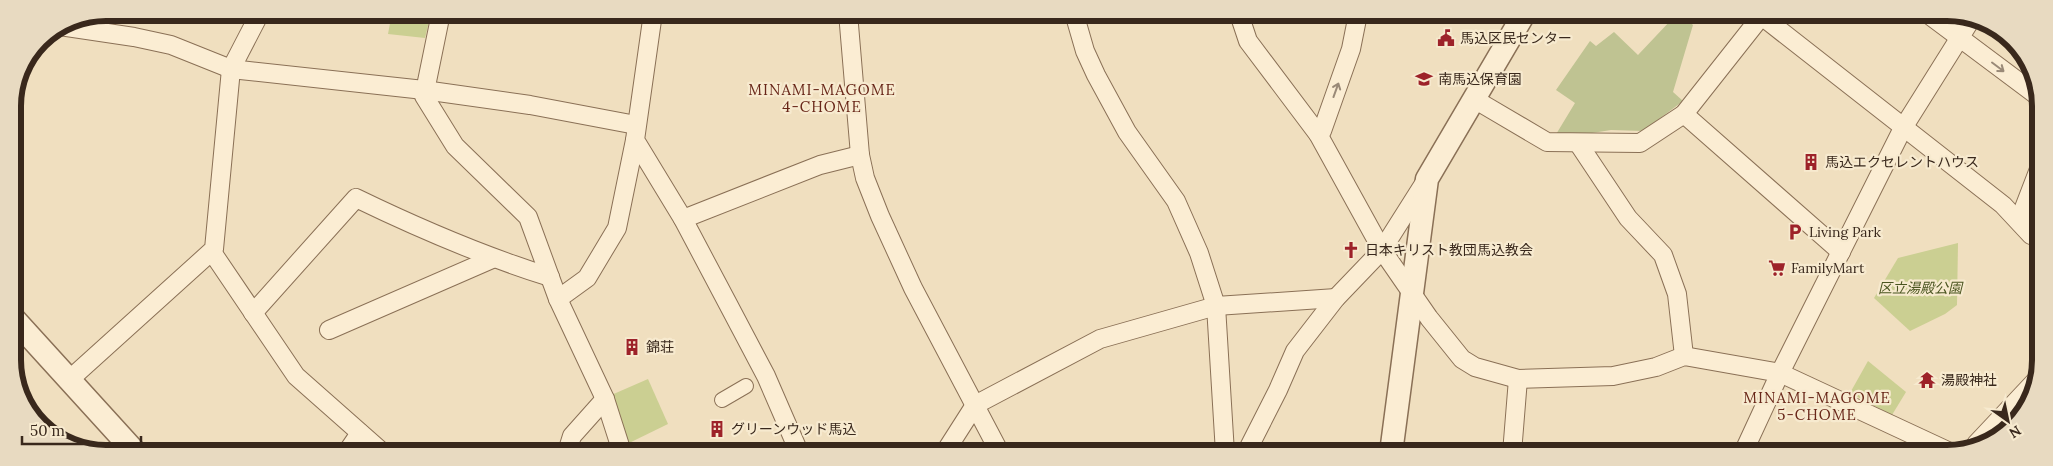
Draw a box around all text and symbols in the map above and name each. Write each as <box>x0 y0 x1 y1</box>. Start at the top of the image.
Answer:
public building icon: 馬込区民センター <box>1436 28 1456 48</box>
place label: 馬込区民センター <box>1460 29 1572 47</box>
one-way arrow <box>1991 62 2005 72</box>
school or university icon: 南馬込保育園 <box>1414 69 1434 89</box>
place label: 南馬込保育園 <box>1438 70 1522 88</box>
district label: MINAMI-MAGOME 4-CHOME <box>748 80 896 116</box>
one-way arrow <box>1332 83 1341 98</box>
building icon: 馬込エクセレントハウス <box>1801 152 1821 172</box>
place label: 馬込エクセレントハウス <box>1825 153 1979 171</box>
parking icon: Living Park <box>1785 222 1805 242</box>
place label: Living Park <box>1809 223 1882 241</box>
church icon: 日本キリスト教団馬込教会 <box>1341 240 1361 260</box>
place label: 日本キリスト教団馬込教会 <box>1365 241 1533 259</box>
supermarket icon: FamilyMart <box>1767 258 1787 278</box>
place label: FamilyMart <box>1791 259 1865 277</box>
park label: 区立湯殿公園 <box>1878 279 1964 297</box>
building icon: 錦荘 <box>622 337 642 357</box>
place label: 錦荘 <box>646 338 674 356</box>
temple icon: 湯殿神社 <box>1917 370 1937 390</box>
place label: 湯殿神社 <box>1941 371 1997 389</box>
district label: MINAMI-MAGOME 5-CHOME <box>1743 388 1891 424</box>
north arrow <box>1983 396 2033 446</box>
scale bar <box>22 414 141 446</box>
building icon: グリーンウッド馬込 <box>707 419 727 439</box>
place label: グリーンウッド馬込 <box>731 420 856 438</box>
text: 50 m <box>30 421 65 440</box>
text: N <box>2005 421 2025 442</box>

